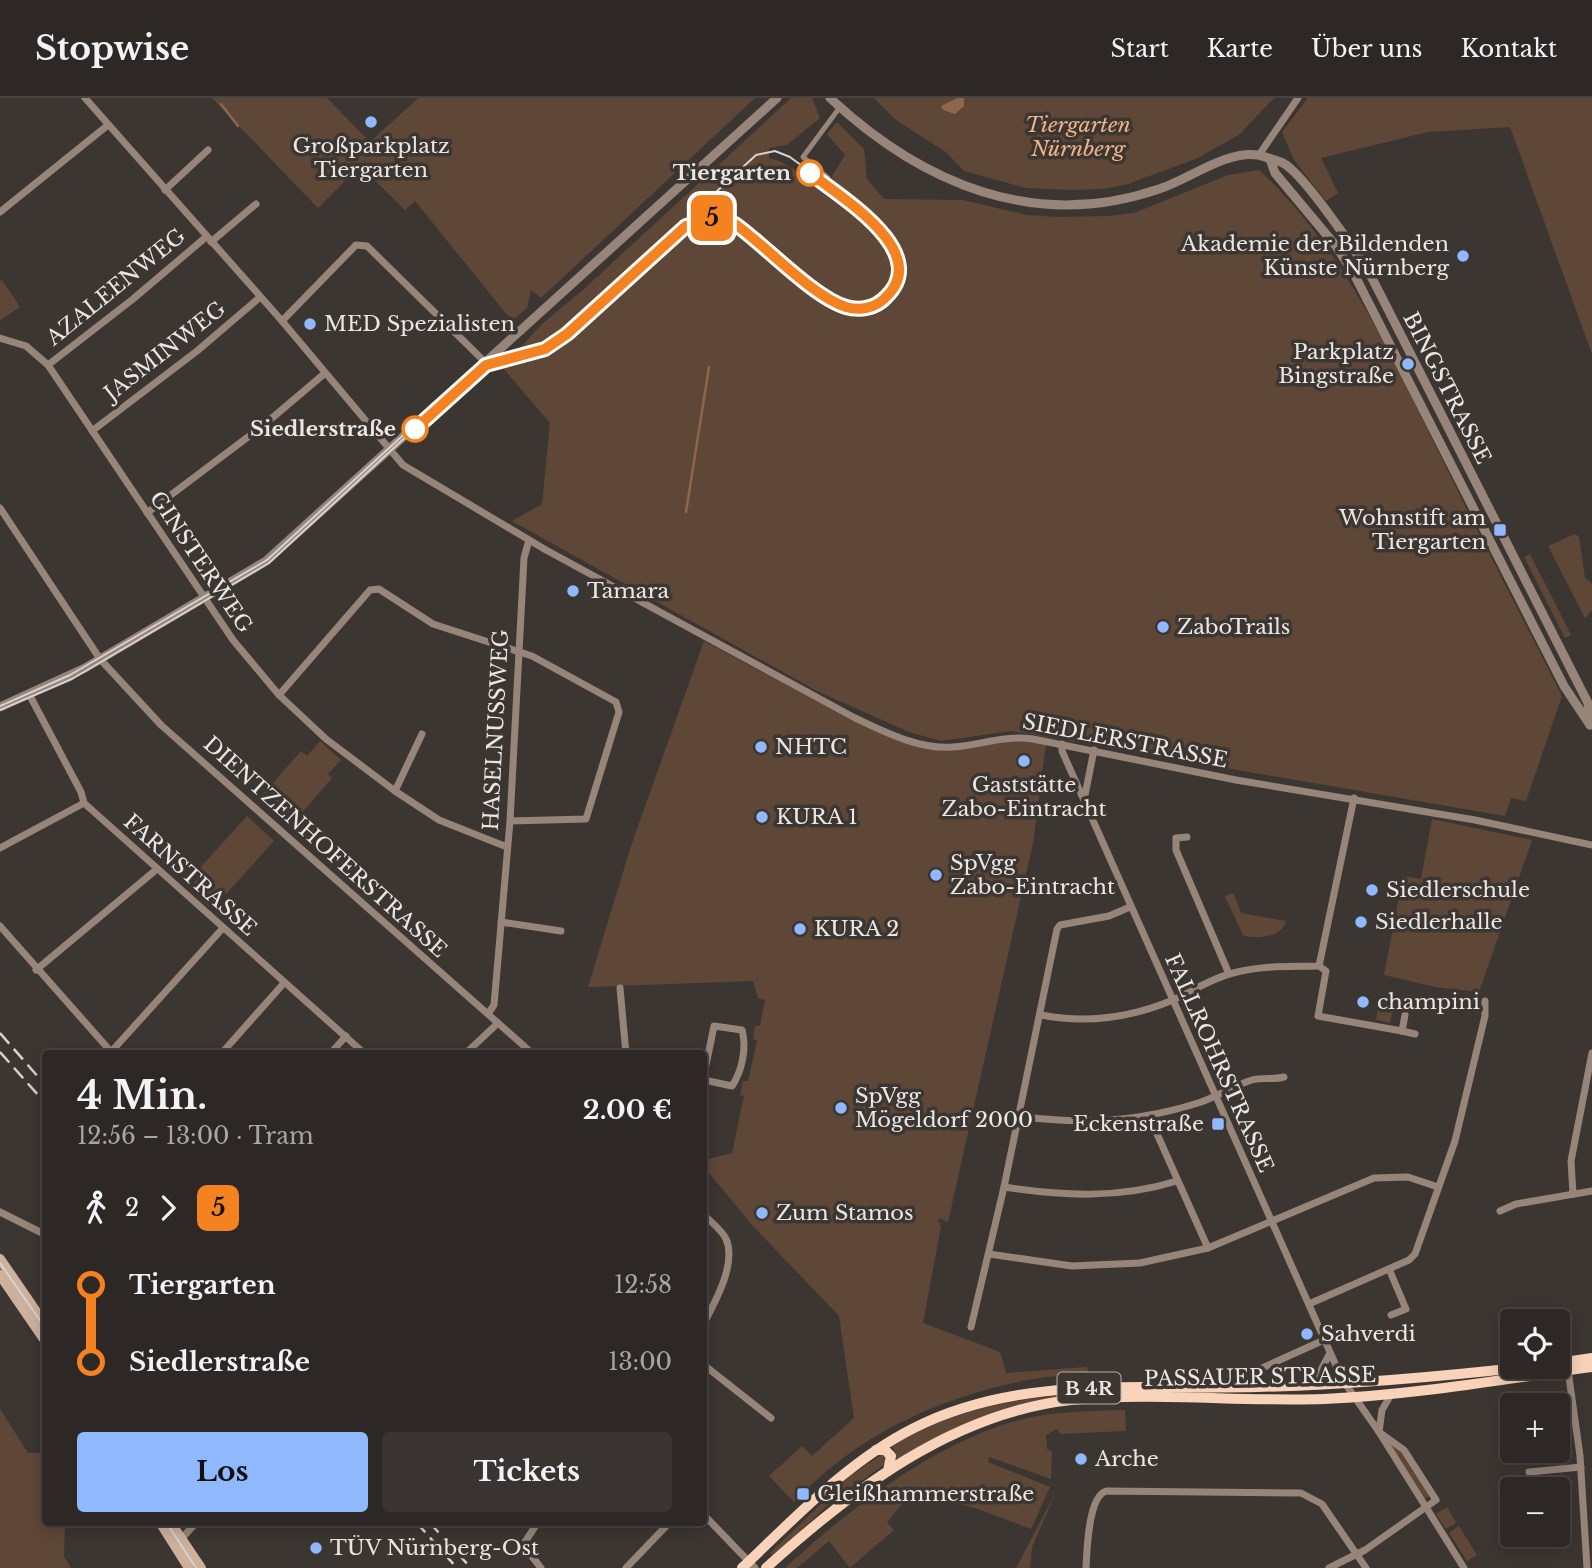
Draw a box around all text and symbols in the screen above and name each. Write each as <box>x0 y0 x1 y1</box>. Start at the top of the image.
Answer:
text: Stopwise <box>35 28 189 69</box>
text: Start <box>1111 34 1169 63</box>
text: Karte <box>1207 34 1273 63</box>
text: Über uns <box>1311 34 1423 63</box>
text: Kontakt <box>1461 34 1557 63</box>
park label: Tiergarten Nürnberg <box>1025 112 1131 162</box>
marker: Großparkplatz Tiergarten <box>363 114 379 130</box>
place label: Großparkplatz Tiergarten <box>292 133 450 183</box>
place label: Tiergarten <box>673 160 791 186</box>
marker: Tiergarten <box>797 160 823 186</box>
line badge: 5 <box>689 195 735 241</box>
text: 5 <box>705 203 719 232</box>
street label: AZALEENWEG <box>40 223 191 352</box>
place label: Akademie der Bildenden Künste Nürnberg <box>1180 231 1449 281</box>
marker: Akademie der Bildenden Künste Nürnberg <box>1455 248 1471 264</box>
street label: JASMINWEG <box>97 296 231 408</box>
street label: BINGSTRASSE <box>1397 308 1497 468</box>
place label: MED Spezialisten <box>324 311 515 337</box>
marker: MED Spezialisten <box>302 316 318 332</box>
place label: Parkplatz Bingstraße <box>1278 339 1394 389</box>
marker: Parkplatz Bingstraße <box>1400 356 1416 372</box>
place label: Siedlerstraße <box>250 416 396 442</box>
marker: Siedlerstraße <box>402 416 428 442</box>
street label: GINSTERWEG <box>144 486 258 638</box>
place label: Wohnstift am Tiergarten <box>1338 505 1486 555</box>
marker: Wohnstift am Tiergarten <box>1492 522 1508 538</box>
place label: Tamara <box>587 578 669 604</box>
marker: Tamara <box>565 583 581 599</box>
place label: ZaboTrails <box>1177 614 1290 640</box>
marker: ZaboTrails <box>1155 619 1171 635</box>
street label: HASELNUSSWEG <box>478 629 514 831</box>
street label: SIEDLERSTRASSE <box>1020 708 1230 774</box>
street label: DIENTZENHOFERSTRASSE <box>198 731 452 963</box>
place label: NHTC <box>775 734 847 760</box>
marker: NHTC <box>753 739 769 755</box>
marker: Gaststätte Zabo-Eintracht <box>1016 753 1032 769</box>
place label: Gaststätte Zabo-Eintracht <box>942 772 1106 822</box>
place label: KURA 1 <box>776 804 858 830</box>
street label: FARNSTRASSE <box>118 809 262 941</box>
marker: KURA 1 <box>754 809 770 825</box>
place label: SpVgg Zabo-Eintracht <box>950 850 1115 900</box>
marker: SpVgg Zabo-Eintracht <box>928 867 944 883</box>
place label: Siedlerschule <box>1386 877 1530 903</box>
marker: Siedlerschule <box>1364 882 1380 898</box>
place label: Siedlerhalle <box>1375 909 1503 935</box>
marker: Siedlerhalle <box>1353 914 1369 930</box>
place label: KURA 2 <box>814 916 899 942</box>
marker: KURA 2 <box>792 921 808 937</box>
street label: FALLROHRSTRASSE <box>1159 950 1279 1176</box>
place label: champini <box>1377 989 1480 1015</box>
marker: champini <box>1355 994 1371 1010</box>
text: 4 Min. <box>77 1072 207 1119</box>
place label: SpVgg Mögeldorf 2000 <box>855 1083 1033 1133</box>
text: 2.00 € <box>583 1094 672 1126</box>
marker: SpVgg Mögeldorf 2000 <box>833 1100 849 1116</box>
place label: Eckenstraße <box>1073 1111 1204 1137</box>
marker: Eckenstraße <box>1210 1116 1226 1132</box>
text: 12:56 – 13:00 · Tram <box>77 1122 314 1150</box>
icon: walk <box>77 1189 115 1227</box>
icon: forward <box>149 1189 187 1227</box>
text: 5 <box>211 1193 225 1222</box>
text: 2 <box>125 1194 139 1222</box>
place label: Zum Stamos <box>776 1200 913 1226</box>
marker: Zum Stamos <box>754 1205 770 1221</box>
text: Tiergarten <box>129 1269 276 1301</box>
text: 12:58 <box>614 1271 672 1299</box>
map controls <box>1500 1309 1570 1547</box>
button: locate <box>1500 1309 1570 1379</box>
place label: Sahverdi <box>1321 1321 1416 1347</box>
marker: Sahverdi <box>1299 1326 1315 1342</box>
text: Siedlerstraße <box>129 1346 310 1378</box>
text: 13:00 <box>608 1348 672 1376</box>
street label: PASSAUER STRASSE <box>1144 1362 1376 1392</box>
road number: B 4R <box>1058 1372 1120 1404</box>
button: + <box>1500 1393 1570 1463</box>
button: Los <box>77 1432 368 1512</box>
button: Tickets <box>382 1432 672 1512</box>
place label: Arche <box>1094 1446 1159 1472</box>
marker: Arche <box>1073 1451 1089 1467</box>
button: − <box>1500 1477 1570 1547</box>
place label: Gleißhammerstraße <box>817 1481 1034 1507</box>
marker: Gleißhammerstraße <box>795 1486 811 1502</box>
place label: TÜV Nürnberg-Ost <box>330 1535 539 1561</box>
marker: TÜV Nürnberg-Ost <box>308 1540 324 1556</box>

